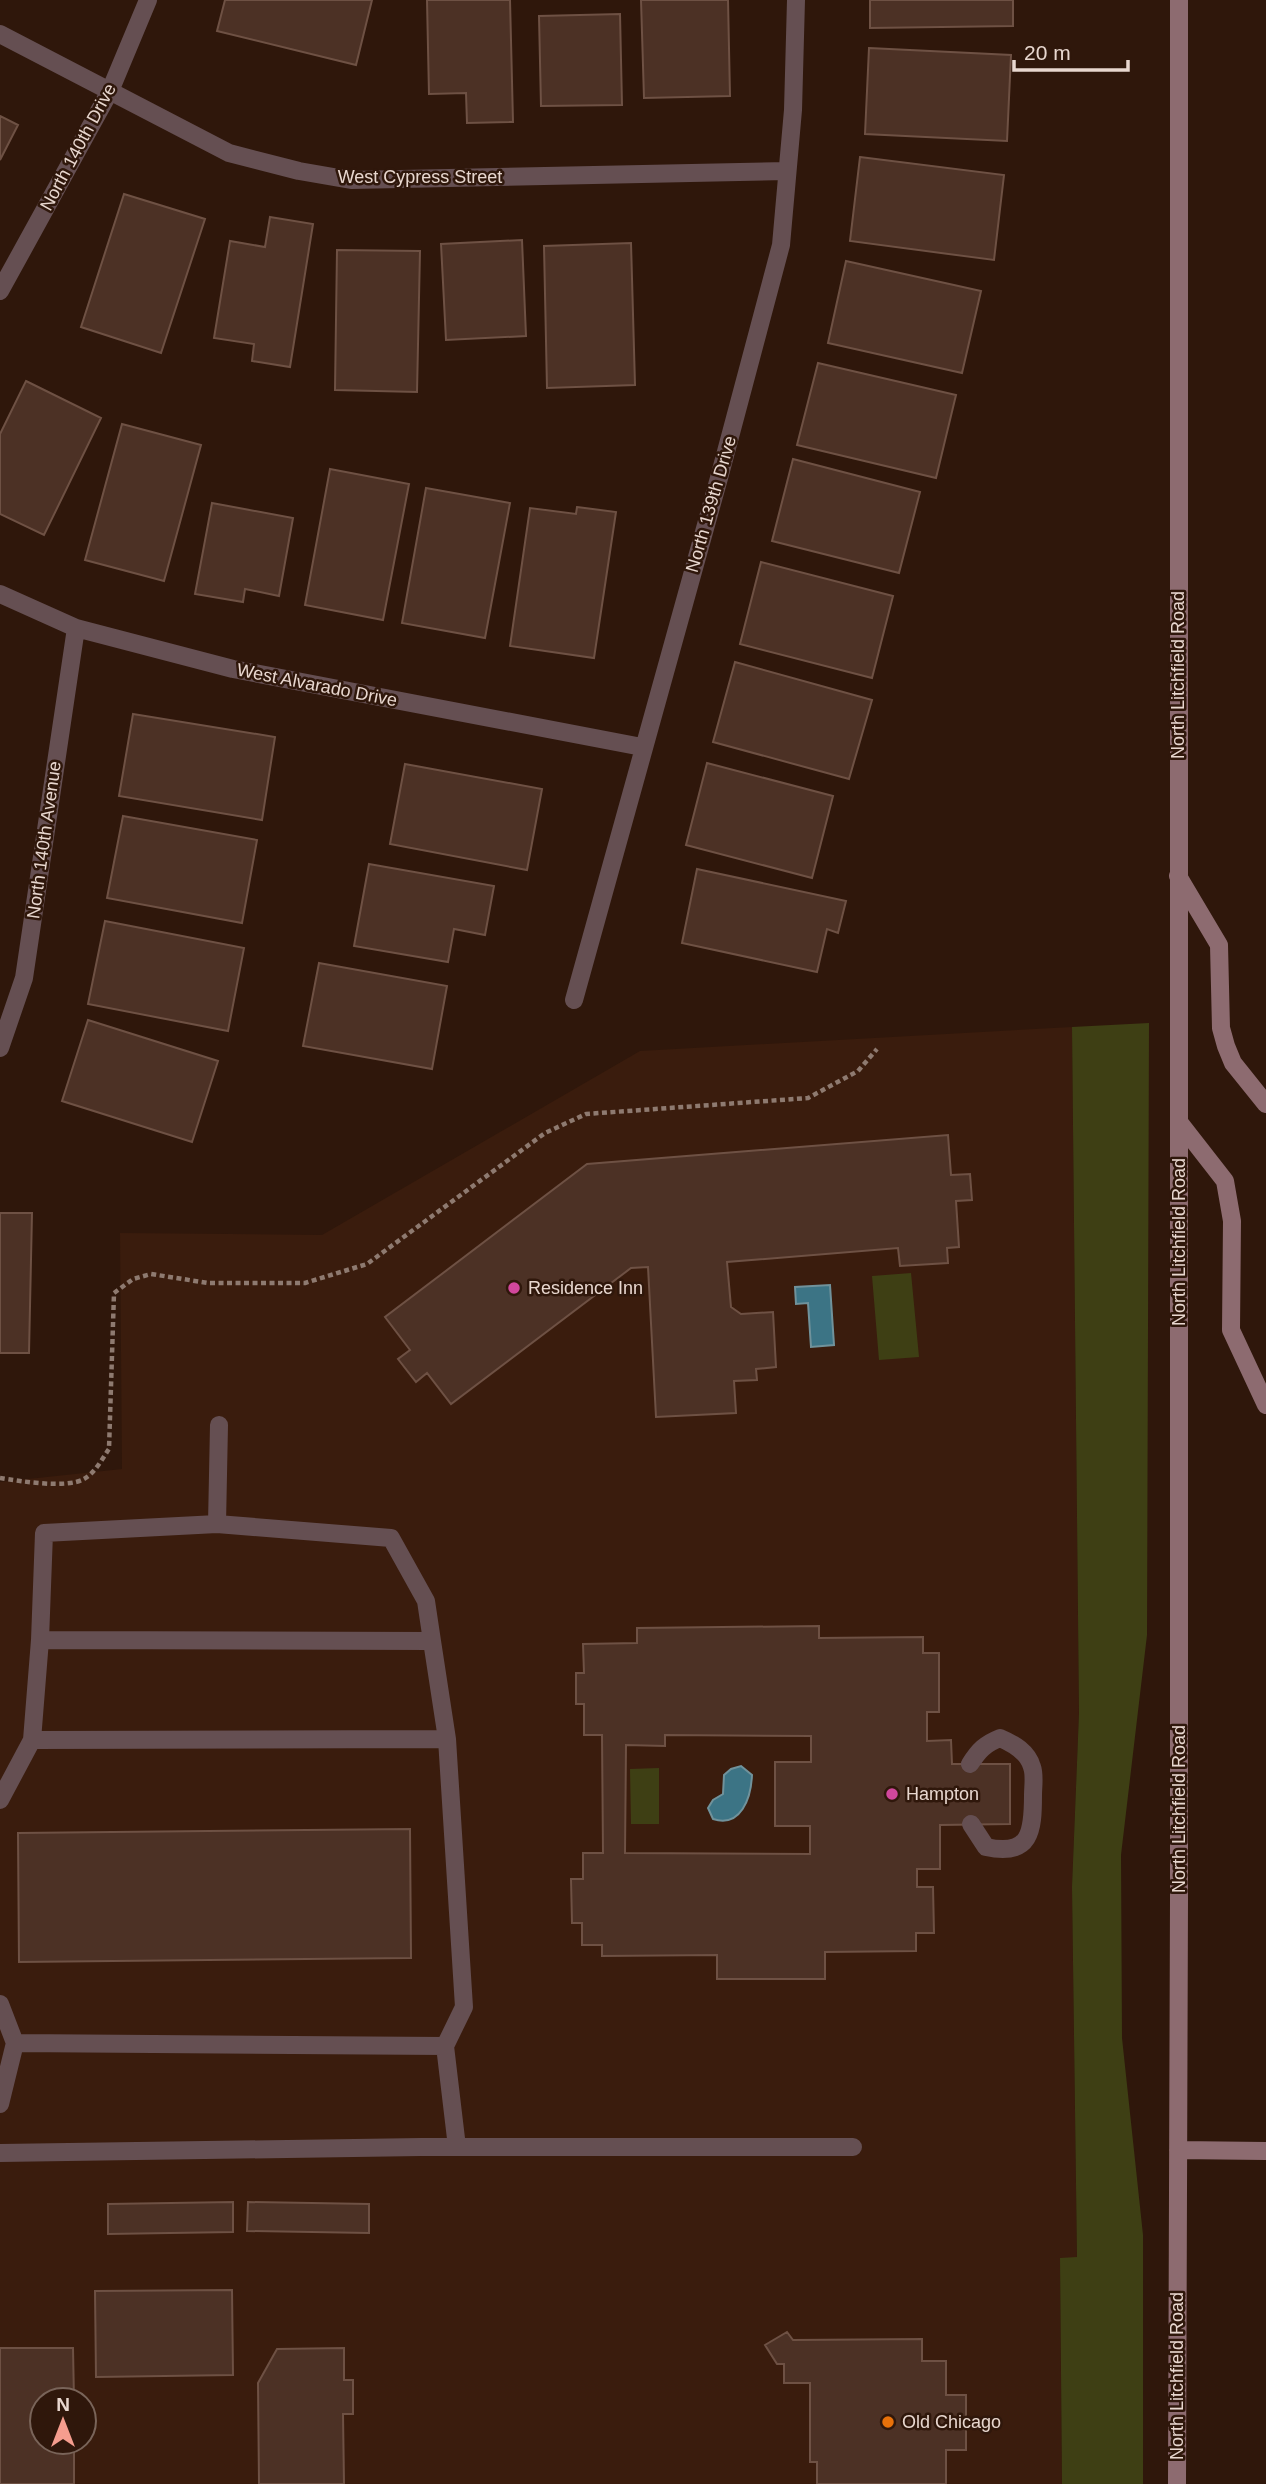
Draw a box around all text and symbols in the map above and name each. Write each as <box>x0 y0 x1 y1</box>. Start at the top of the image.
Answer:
scale bar <box>1014 28 1128 72</box>
text: 20 m <box>1024 41 1071 64</box>
street label: North 140th Drive <box>36 80 120 214</box>
street label: West Cypress Street <box>338 167 502 187</box>
street label: North 139th Drive <box>682 433 740 575</box>
street label: North Litchfield Road <box>1168 591 1188 759</box>
street label: West Alvarado Drive <box>235 660 399 710</box>
street label: North 140th Avenue <box>23 760 65 920</box>
street label: North Litchfield Road <box>1169 1158 1189 1326</box>
place label: Residence Inn <box>528 1278 643 1298</box>
marker: Residence Inn <box>506 1280 522 1296</box>
street label: North Litchfield Road <box>1169 1725 1189 1893</box>
place label: Hampton <box>906 1784 979 1804</box>
marker: Hampton <box>884 1786 900 1802</box>
street label: North Litchfield Road <box>1167 2292 1187 2460</box>
north arrow <box>28 2386 98 2456</box>
text: N <box>56 2394 70 2415</box>
place label: Old Chicago <box>902 2412 1001 2432</box>
marker: Old Chicago <box>880 2414 896 2430</box>

